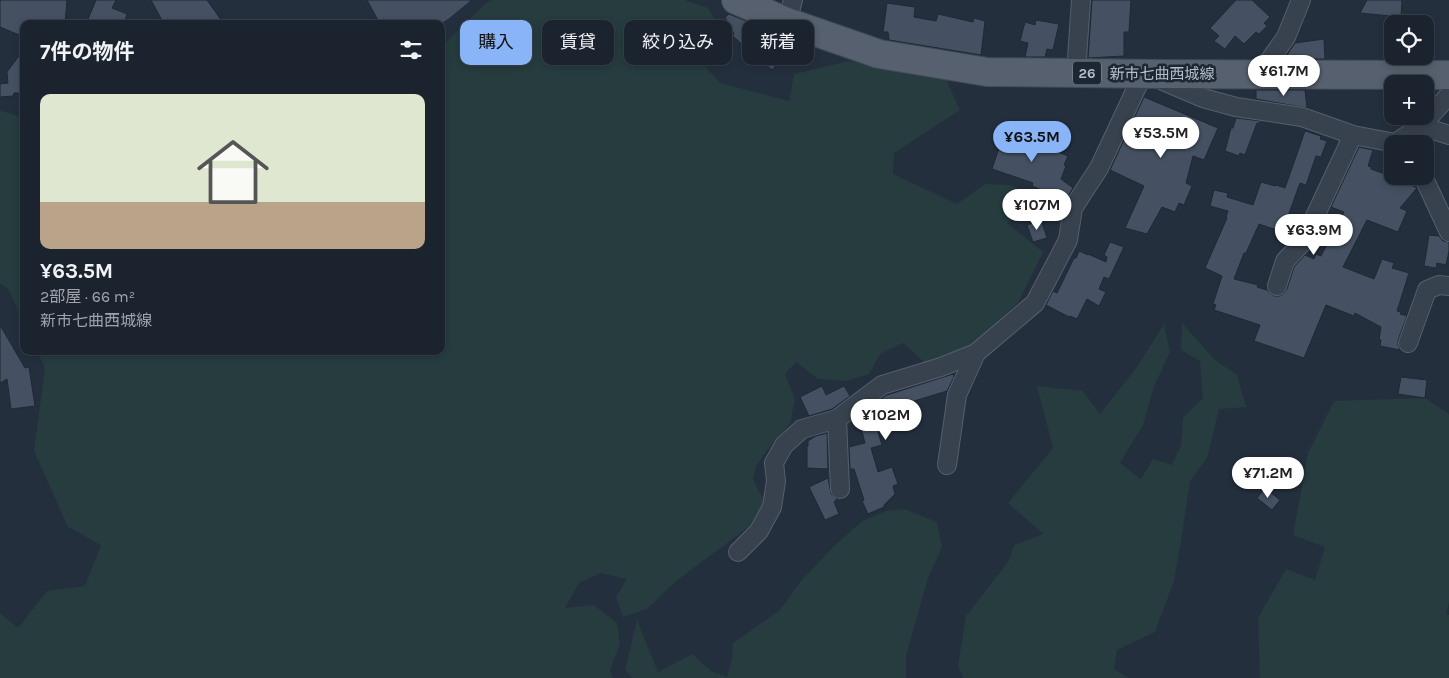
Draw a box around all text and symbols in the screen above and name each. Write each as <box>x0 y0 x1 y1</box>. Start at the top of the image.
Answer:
map controls <box>1384 15 1434 185</box>
button: locate <box>1384 15 1434 65</box>
chip: 購入 <box>460 20 532 65</box>
chip: 賃貸 <box>542 20 614 65</box>
chip: 絞り込み <box>624 20 732 65</box>
chip: 新着 <box>742 20 814 65</box>
icon: filters <box>397 36 425 64</box>
text: 7件の物件 <box>40 40 134 64</box>
pin: ¥61.7M <box>1243 54 1325 97</box>
text: ¥61.7M <box>1259 61 1309 80</box>
road number: 26 <box>1073 62 1101 84</box>
street label: 新市七曲西城線 <box>1109 65 1215 83</box>
button: + <box>1384 75 1434 125</box>
pin: ¥53.5M <box>1120 116 1202 159</box>
pin: ¥63.5M <box>991 120 1073 163</box>
text: ¥53.5M <box>1133 123 1189 142</box>
icon: home <box>188 127 278 217</box>
text: ¥63.5M <box>1004 127 1060 146</box>
button: − <box>1384 135 1434 185</box>
pin: ¥107M <box>1002 188 1072 231</box>
text: ¥107M <box>1013 195 1061 214</box>
pin: ¥63.9M <box>1273 214 1355 256</box>
text: ¥63.9M <box>1286 220 1342 239</box>
text: ¥63.5M <box>40 259 113 283</box>
text: 2部屋 · 66 m² <box>40 287 135 306</box>
text: 新市七曲西城線 <box>40 311 152 330</box>
pin: ¥102M <box>851 398 921 441</box>
text: ¥102M <box>862 405 910 424</box>
pin: ¥71.2M <box>1227 456 1309 499</box>
text: ¥71.2M <box>1243 463 1293 482</box>

